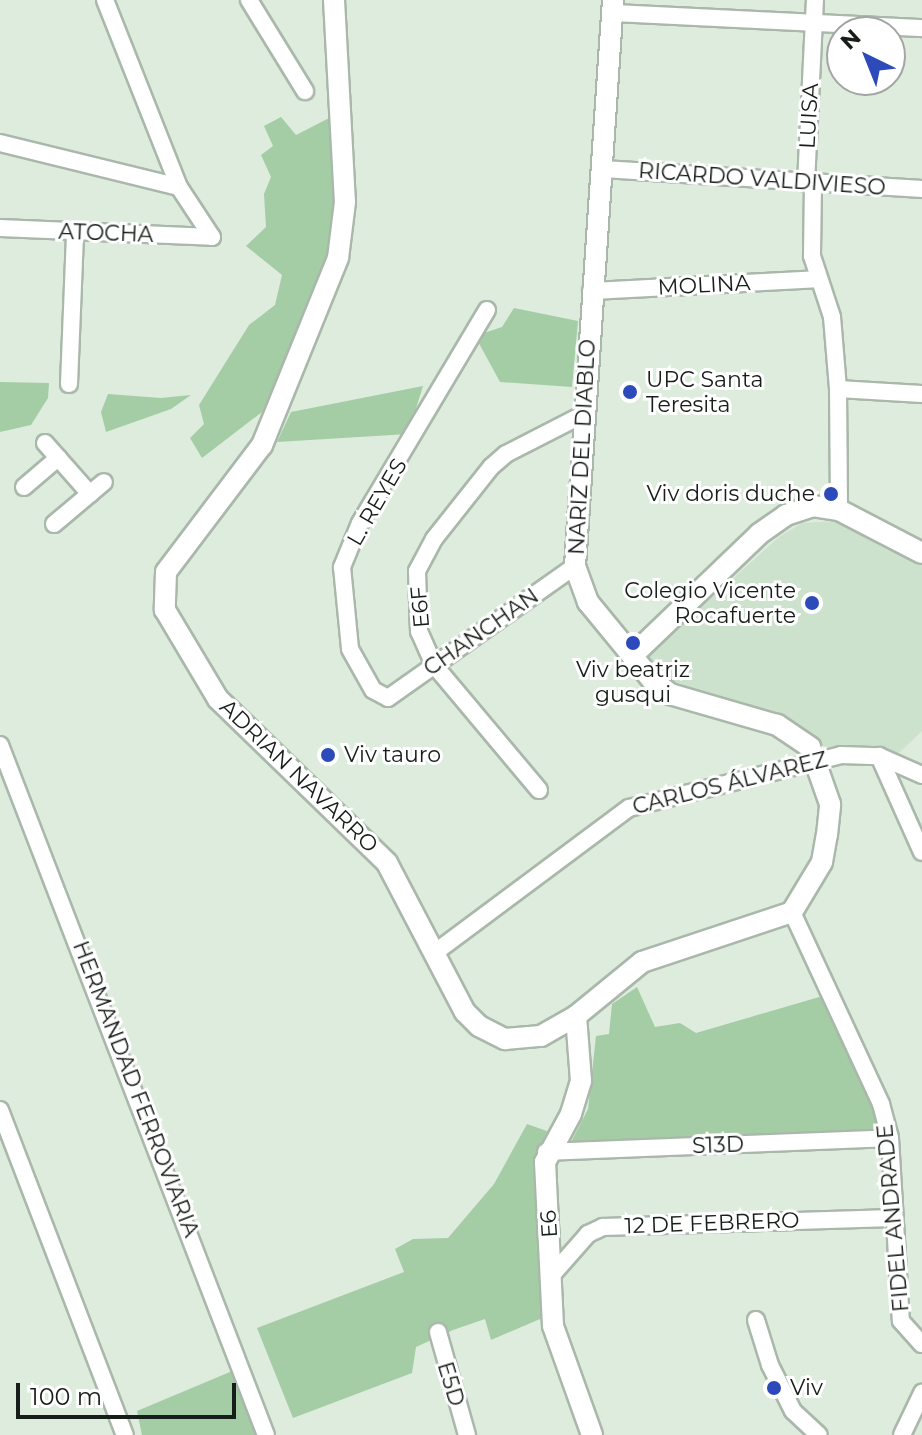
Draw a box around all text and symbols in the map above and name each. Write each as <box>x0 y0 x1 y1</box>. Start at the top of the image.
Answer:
north arrow <box>826 16 906 96</box>
text: N <box>835 24 866 55</box>
street label: LUISA <box>794 82 824 150</box>
street label: RICARDO VALDIVIESO <box>637 157 887 201</box>
street label: ATOCHA <box>58 218 154 248</box>
street label: MOLINA <box>657 269 751 301</box>
street label: NARIZ DEL DIABLO <box>563 338 601 556</box>
place label: UPC Santa Teresita <box>646 366 763 418</box>
marker: UPC Santa Teresita <box>621 383 639 401</box>
street label: L. REYES <box>341 454 413 550</box>
place label: Viv doris duche <box>647 481 815 507</box>
marker: Viv doris duche <box>822 485 840 503</box>
place label: Colegio Vicente Rocafuerte <box>624 577 796 628</box>
street label: CHANCHAN <box>418 583 544 681</box>
street label: E6F <box>405 585 435 629</box>
marker: Colegio Vicente Rocafuerte <box>803 594 821 612</box>
marker: Viv beatriz gusqui <box>624 634 642 652</box>
place label: Viv beatriz gusqui <box>576 656 690 708</box>
street label: ADRIAN NAVARRO <box>215 694 383 858</box>
place label: Viv tauro <box>344 742 441 768</box>
marker: Viv tauro <box>319 746 337 764</box>
street label: CARLOS ÁLVAREZ <box>630 746 830 820</box>
street label: HERMANDAD FERROVIARIA <box>67 937 205 1241</box>
street label: FIDEL ANDRADE <box>872 1123 914 1313</box>
street label: S13D <box>692 1131 744 1159</box>
street label: 12 DE FEBRERO <box>624 1207 800 1239</box>
street label: E6 <box>535 1209 563 1239</box>
street label: E5D <box>432 1359 470 1409</box>
scale bar <box>20 1367 240 1417</box>
place label: Viv <box>790 1375 823 1401</box>
marker: Viv <box>765 1379 783 1397</box>
text: 100 m <box>30 1382 102 1411</box>

